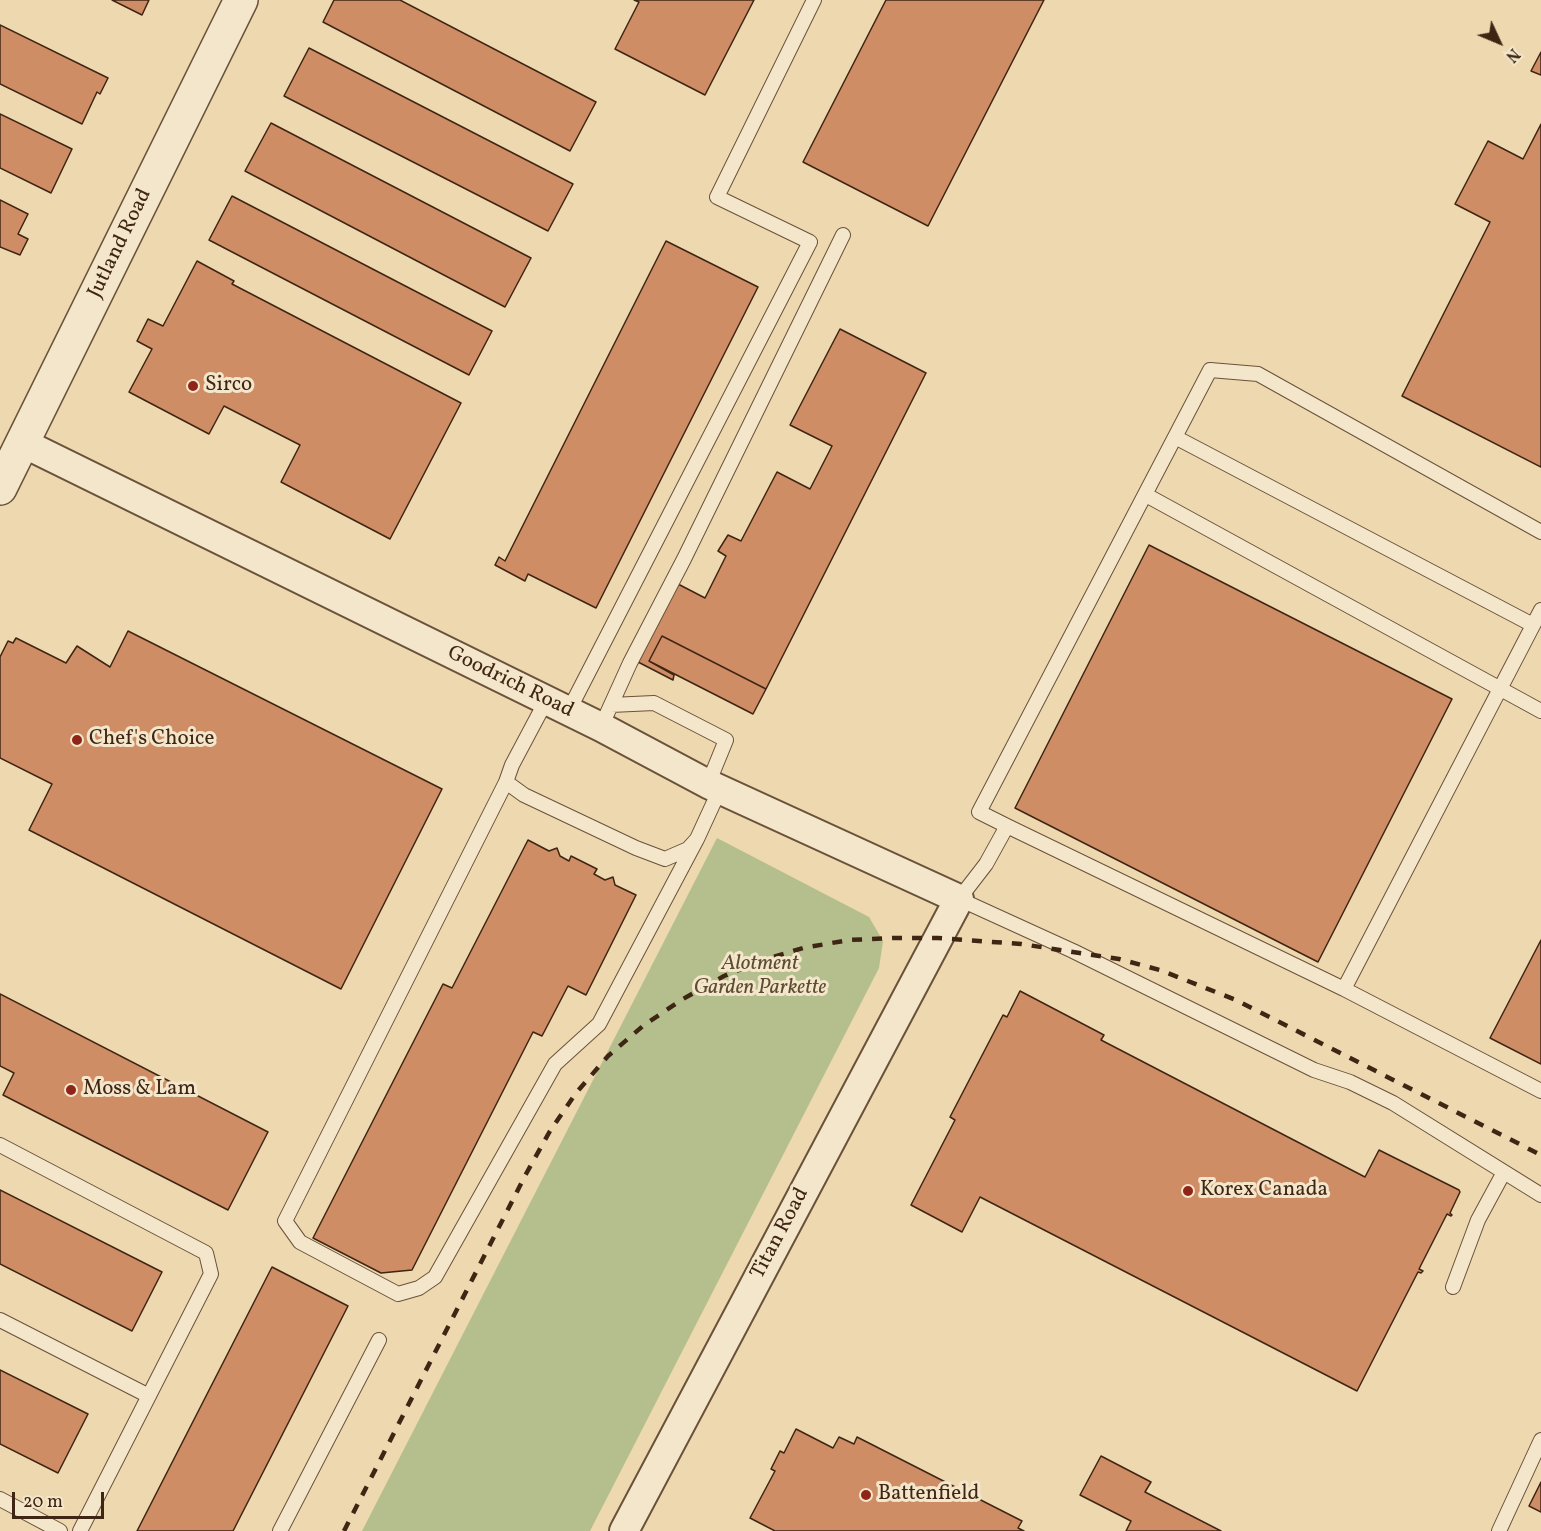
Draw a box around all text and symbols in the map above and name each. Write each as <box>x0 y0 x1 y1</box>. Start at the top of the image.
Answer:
north arrow <box>1469 12 1529 72</box>
text: N <box>1500 43 1524 66</box>
street label: Jutland Road <box>84 185 158 303</box>
place label: Sirco <box>205 373 252 399</box>
marker: Sirco <box>186 379 200 393</box>
street label: Goodrich Road <box>443 642 577 724</box>
place label: Chef's Choice <box>89 727 214 753</box>
marker: Chef's Choice <box>70 733 84 747</box>
park label: Alotment Garden Parkette <box>694 952 826 1002</box>
place label: Moss & Lam <box>83 1077 196 1103</box>
marker: Moss & Lam <box>64 1083 78 1097</box>
place label: Korex Canada <box>1200 1178 1328 1204</box>
street label: Titan Road <box>747 1184 815 1284</box>
marker: Korex Canada <box>1181 1184 1195 1198</box>
scale bar <box>15 1480 106 1518</box>
place label: Battenfield <box>878 1482 979 1508</box>
marker: Battenfield <box>859 1488 873 1502</box>
text: 20 m <box>23 1490 63 1515</box>

